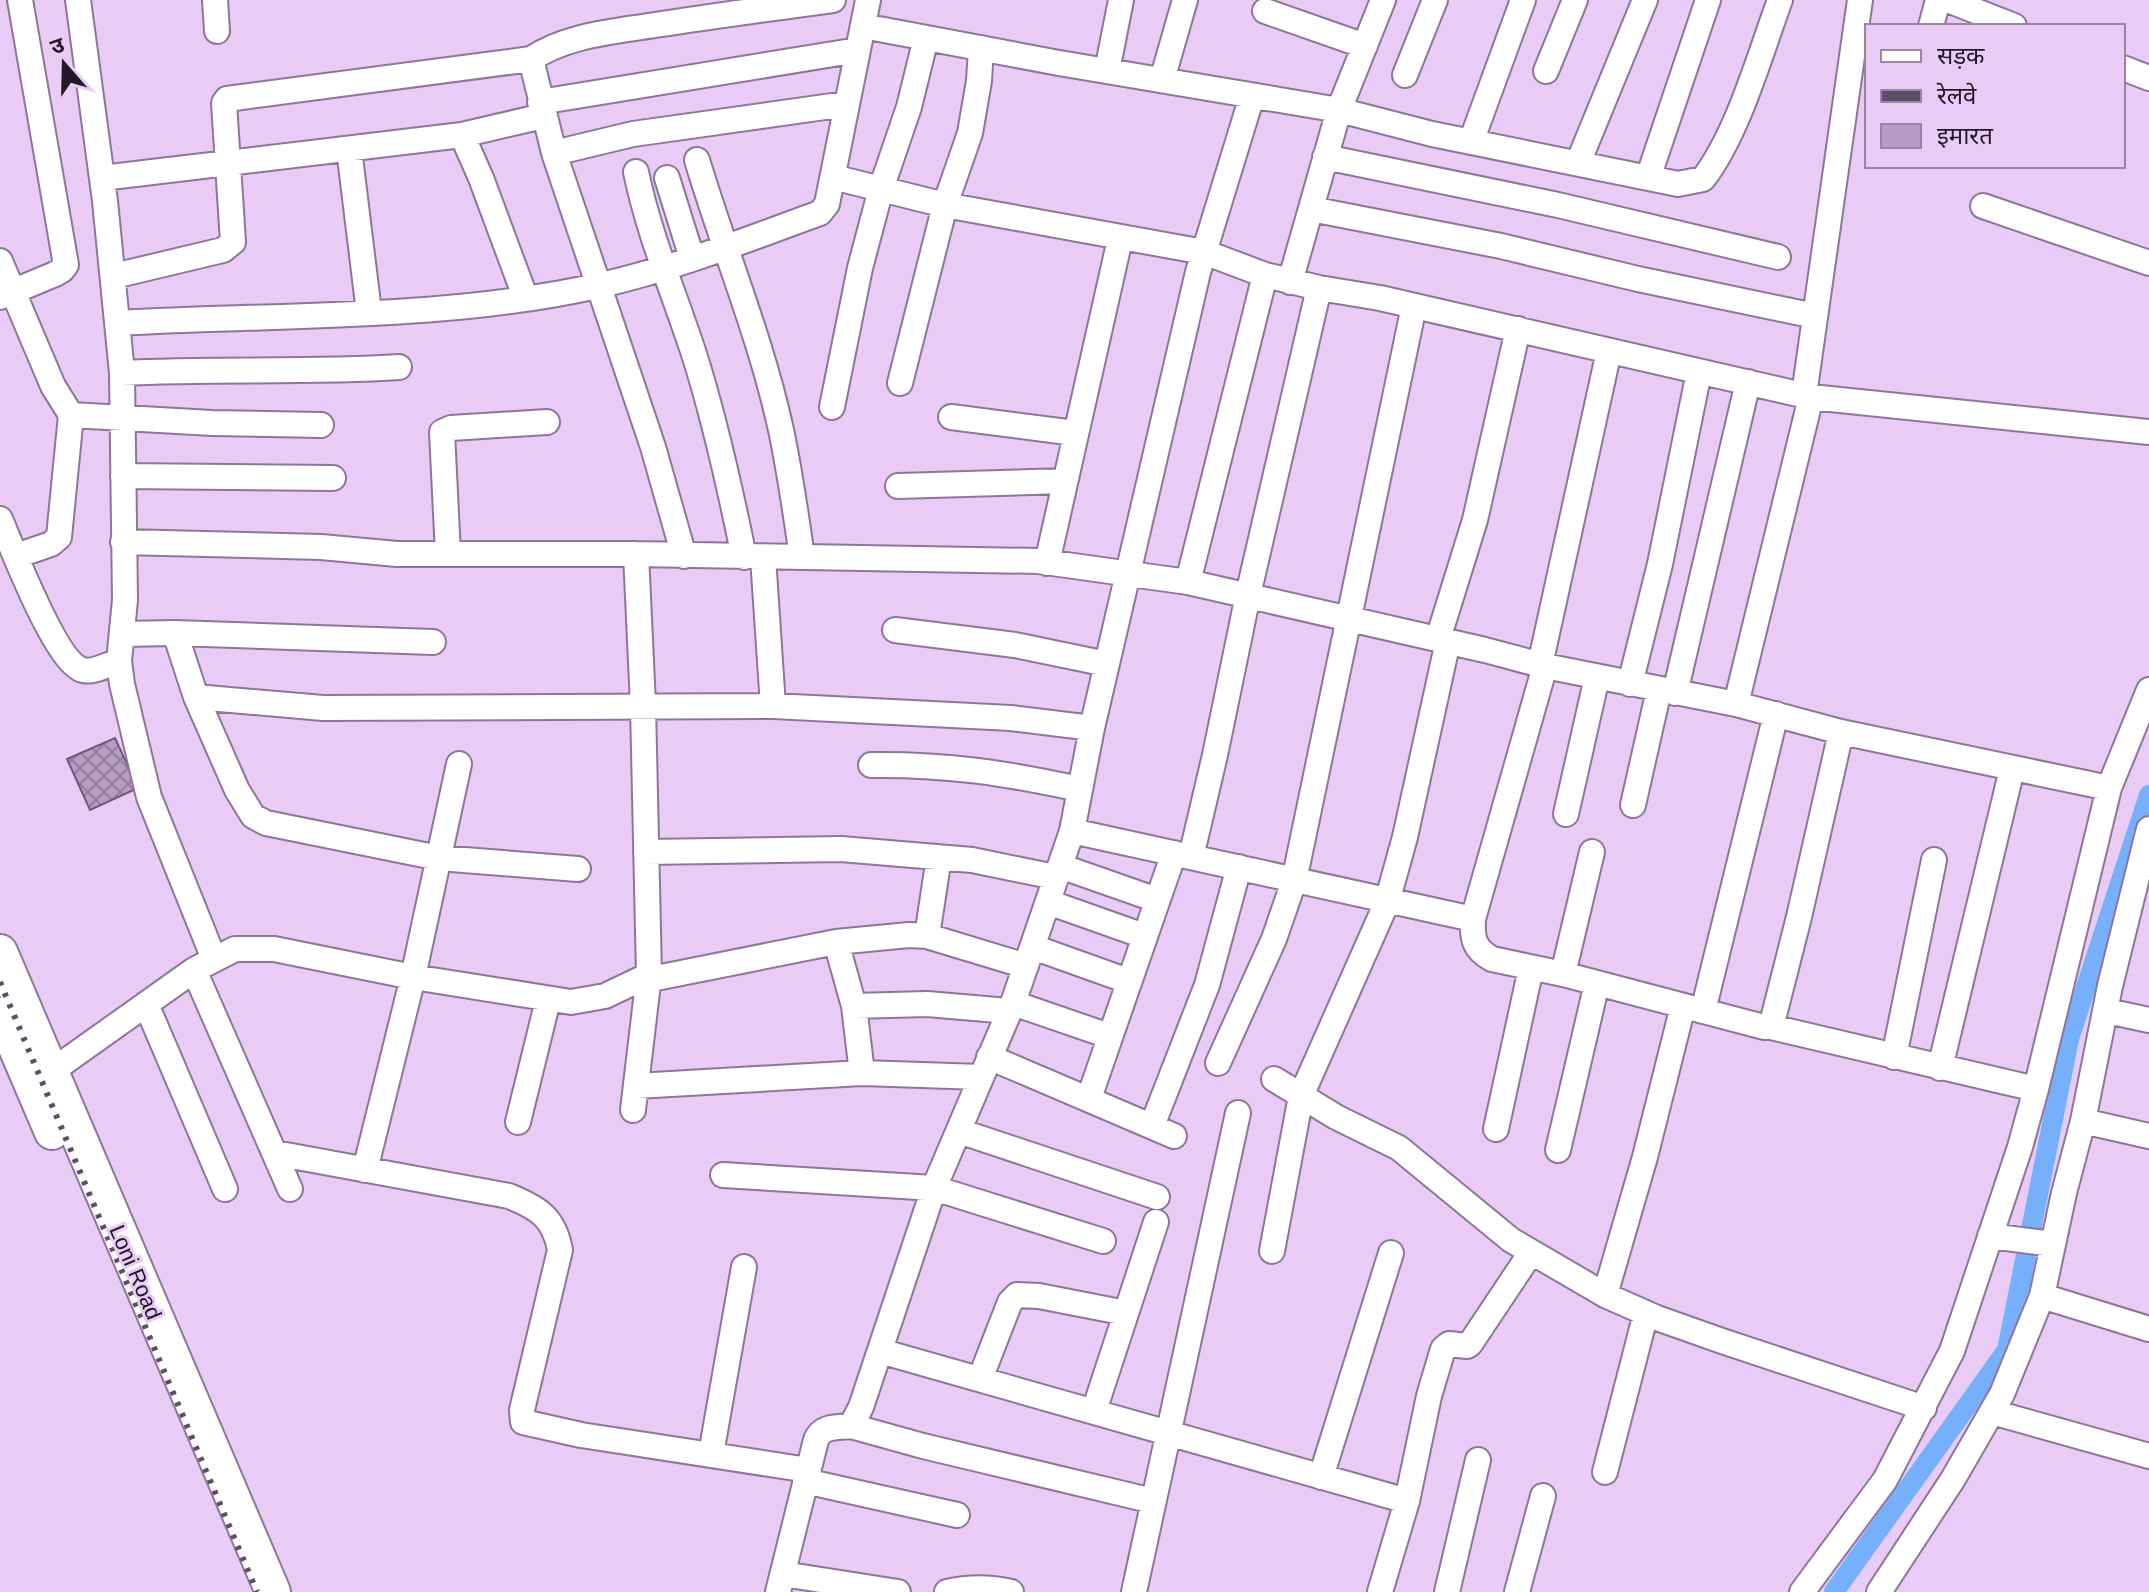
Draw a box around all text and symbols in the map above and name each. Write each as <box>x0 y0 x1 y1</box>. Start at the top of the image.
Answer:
north arrow <box>24 24 104 104</box>
legend <box>1865 24 2125 168</box>
text: उ <box>47 31 69 60</box>
text: सड़क <box>1937 42 1985 69</box>
text: रेलवे <box>1936 82 1977 109</box>
text: इमारत <box>1937 122 1994 149</box>
street label: Loni Road <box>104 1221 167 1323</box>

